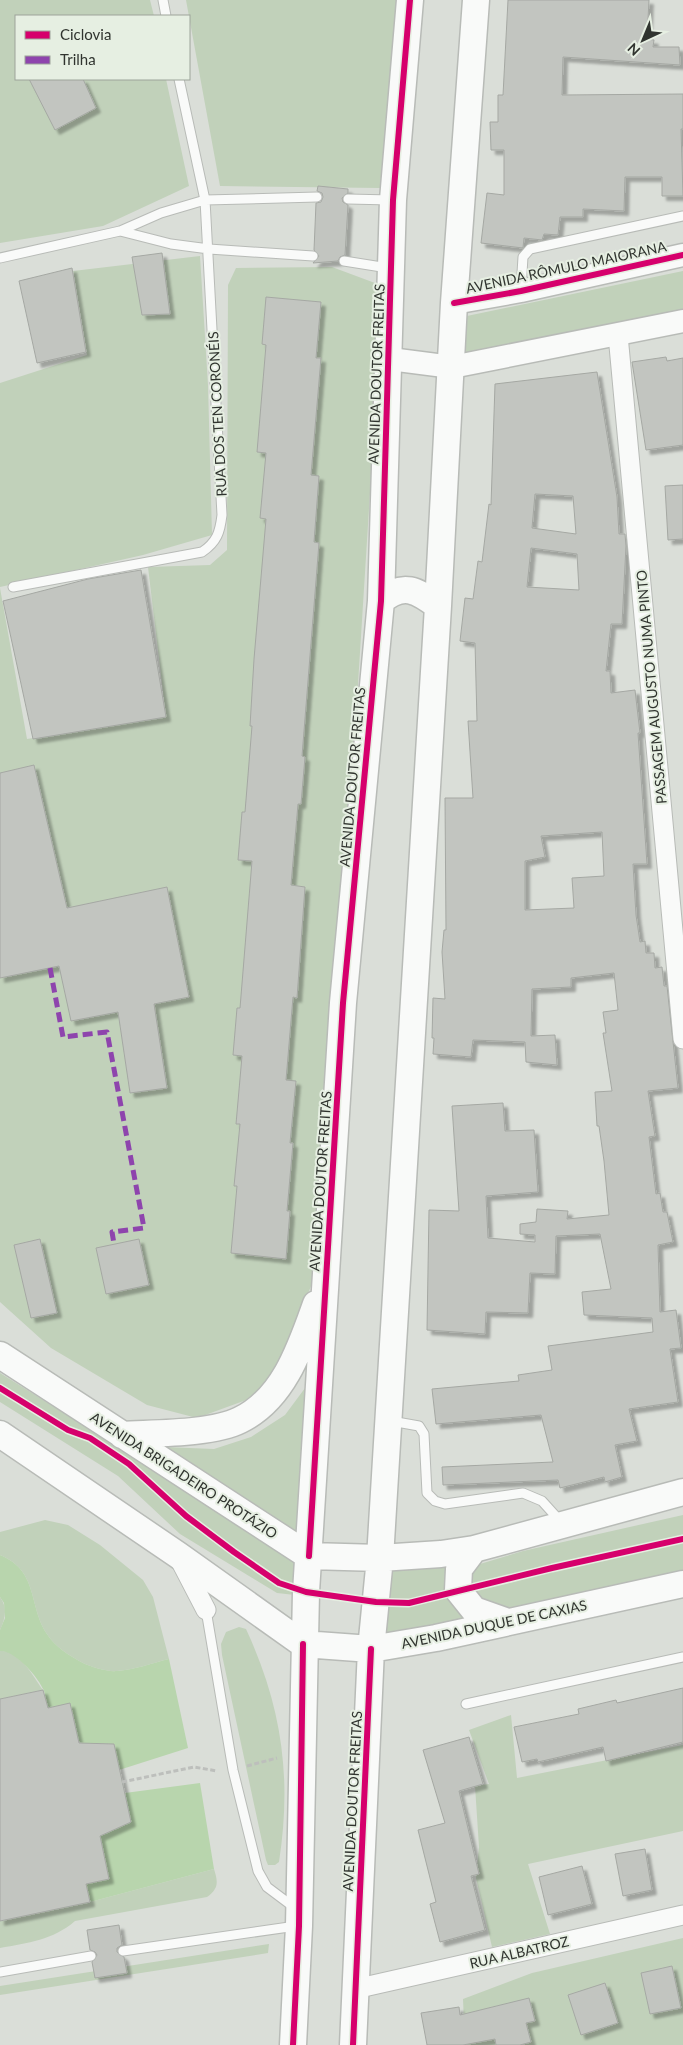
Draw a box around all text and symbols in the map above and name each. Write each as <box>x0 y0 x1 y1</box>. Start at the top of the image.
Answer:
legend <box>15 15 190 80</box>
north arrow <box>618 15 668 65</box>
text: Ciclovia <box>60 25 111 43</box>
text: N <box>624 40 643 60</box>
text: Trilha <box>60 50 96 68</box>
street label: AVENIDA RÔMULO MAIORANA <box>464 237 668 297</box>
street label: AVENIDA DOUTOR FREITAS <box>364 284 388 464</box>
street label: RUA DOS TEN CORONÉIS <box>204 331 230 497</box>
street label: PASSAGEM AUGUSTO NUMA PINTO <box>632 569 670 805</box>
street label: AVENIDA DOUTOR FREITAS <box>336 686 368 868</box>
street label: AVENIDA DOUTOR FREITAS <box>305 1090 335 1272</box>
street label: AVENIDA BRIGADEIRO PROTÁZIO <box>87 1408 281 1542</box>
street label: AVENIDA DUQUE DE CAXIAS <box>400 1596 588 1652</box>
street label: AVENIDA DOUTOR FREITAS <box>339 1710 365 1892</box>
street label: RUA ALBATROZ <box>468 1932 570 1972</box>

